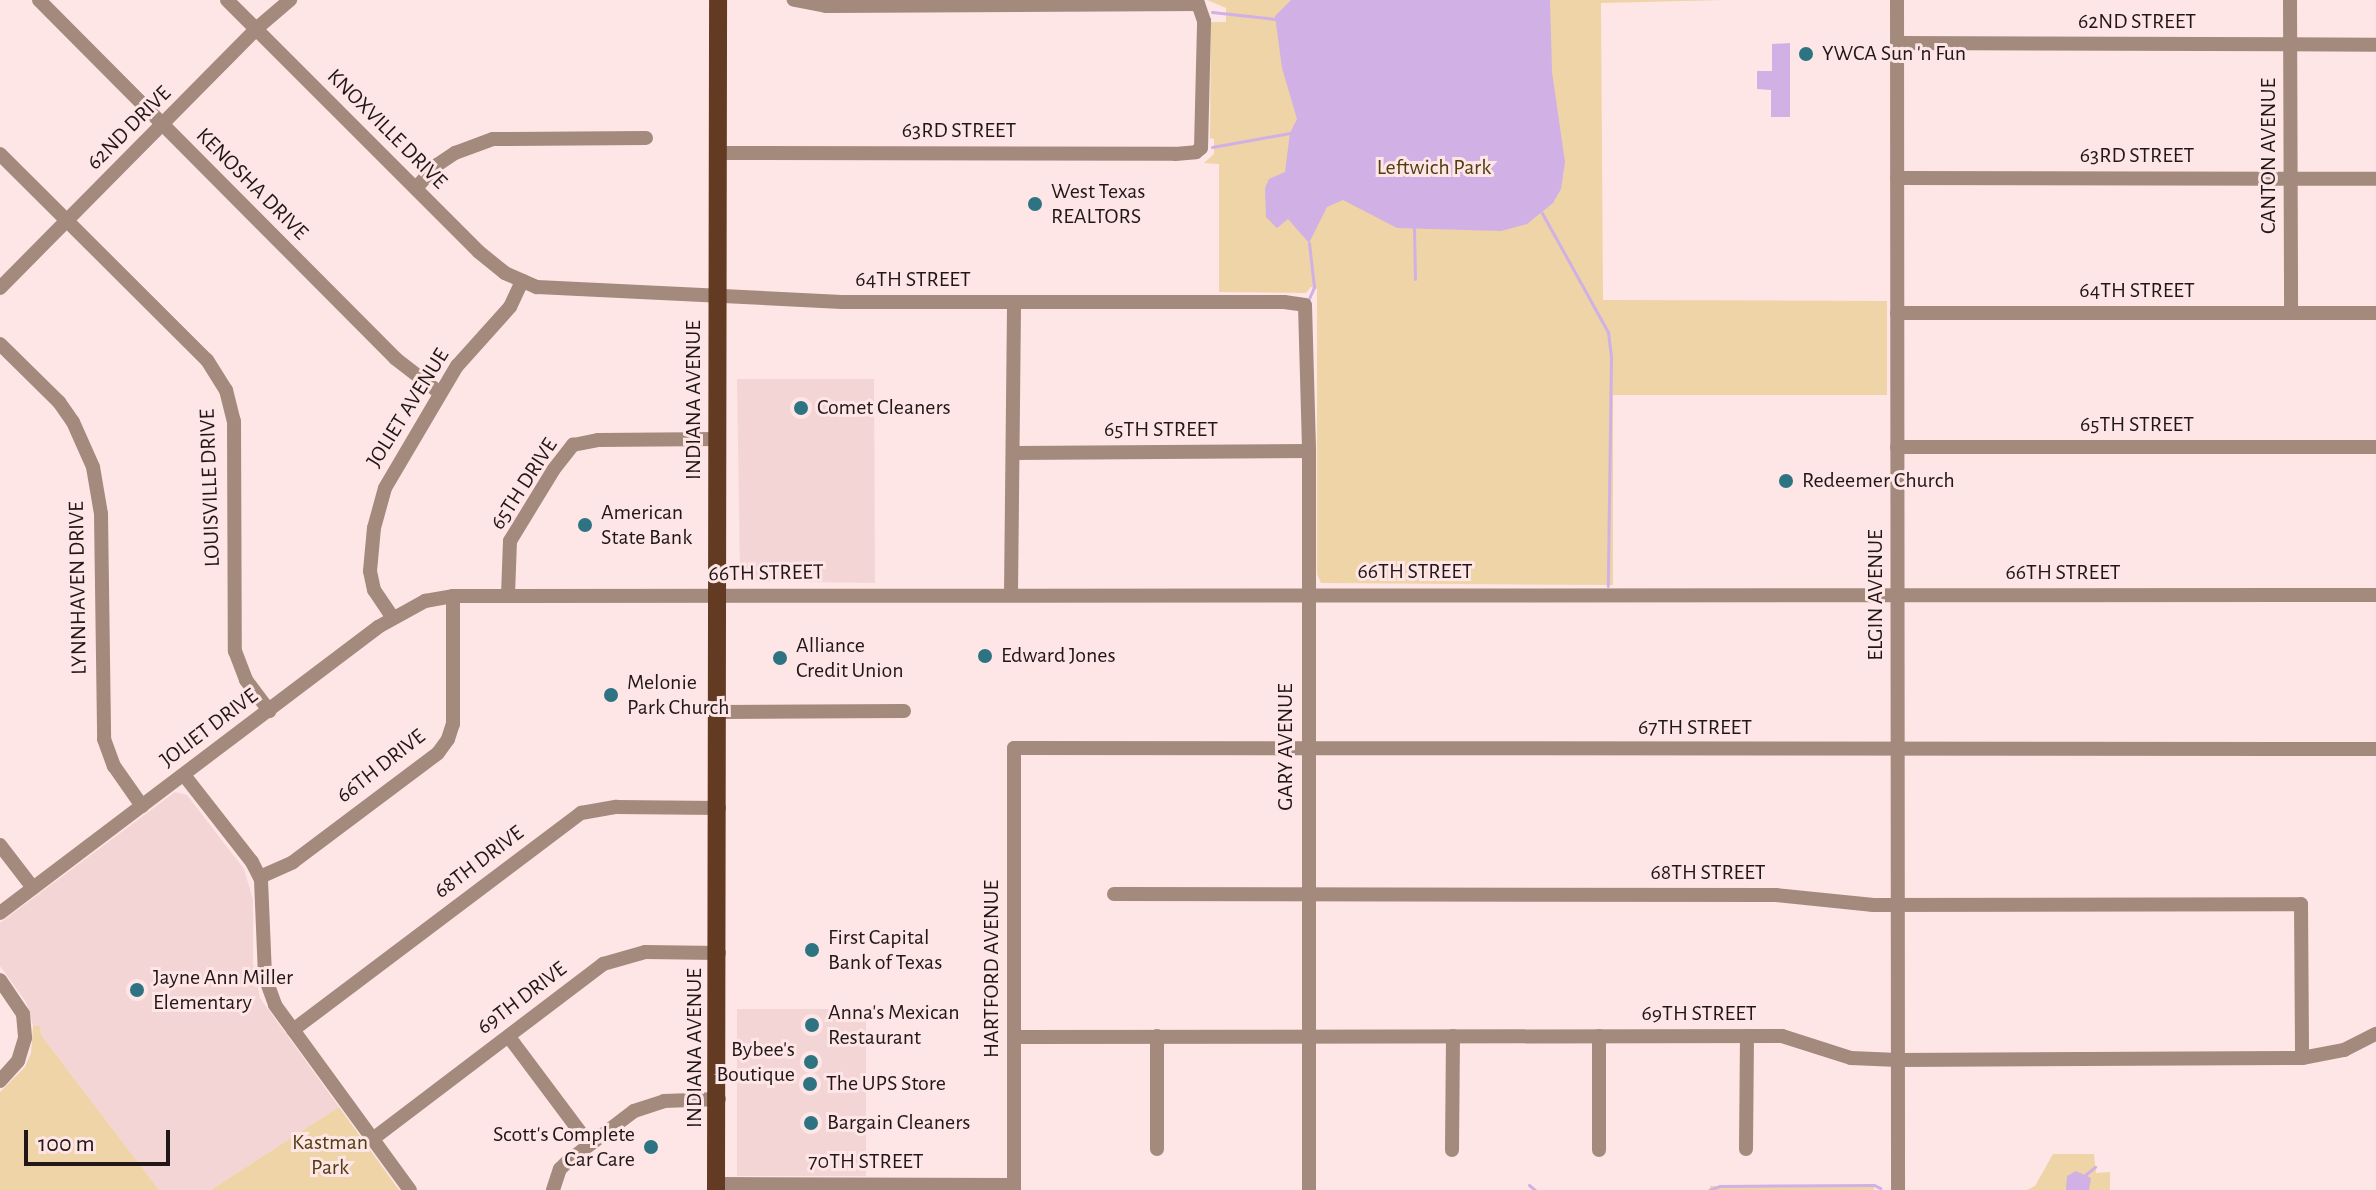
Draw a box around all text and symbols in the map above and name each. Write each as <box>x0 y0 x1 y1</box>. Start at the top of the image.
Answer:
street label: 62ND STREET <box>2078 9 2196 35</box>
place label: YWCA Sun 'n Fun <box>1822 41 1966 67</box>
marker: YWCA Sun 'n Fun <box>1797 45 1815 63</box>
street label: KNOXVILLE DRIVE <box>321 63 453 195</box>
street label: CANTON AVENUE <box>2256 78 2282 234</box>
street label: 62ND DRIVE <box>81 80 177 176</box>
street label: 63RD STREET <box>902 118 1016 144</box>
street label: KENOSHA DRIVE <box>190 122 314 246</box>
street label: 63RD STREET <box>2080 143 2194 169</box>
park label: Leftwich Park <box>1377 155 1491 181</box>
place label: West Texas REALTORS <box>1051 178 1146 230</box>
marker: West Texas REALTORS <box>1026 195 1044 213</box>
street label: 64TH STREET <box>855 267 971 293</box>
street label: 64TH STREET <box>2079 278 2195 304</box>
street label: INDIANA AVENUE <box>681 320 707 480</box>
street label: JOLIET AVENUE <box>361 344 455 472</box>
place label: Comet Cleaners <box>817 395 951 421</box>
marker: Comet Cleaners <box>792 399 810 417</box>
street label: LOUISVILLE DRIVE <box>194 408 226 568</box>
street label: 65TH STREET <box>2080 412 2194 438</box>
street label: 65TH STREET <box>1104 417 1218 443</box>
street label: 65TH DRIVE <box>485 433 563 535</box>
place label: Redeemer Church <box>1802 468 1955 494</box>
marker: Redeemer Church <box>1777 472 1795 490</box>
place label: American State Bank <box>601 499 692 550</box>
street label: LYNNHAVEN DRIVE <box>63 501 93 675</box>
marker: American State Bank <box>576 516 594 534</box>
street label: ELGIN AVENUE <box>1863 529 1889 661</box>
street label: 66TH STREET <box>708 559 824 587</box>
street label: 66TH STREET <box>1357 559 1473 585</box>
street label: 66TH STREET <box>2005 560 2121 586</box>
place label: Alliance Credit Union <box>796 632 904 684</box>
place label: Edward Jones <box>1001 643 1116 669</box>
marker: Edward Jones <box>976 647 994 665</box>
marker: Alliance Credit Union <box>771 649 789 667</box>
place label: Melonie Park Church <box>627 669 729 720</box>
street label: JOLIET DRIVE <box>155 683 263 773</box>
street label: GARY AVENUE <box>1273 683 1299 811</box>
marker: Melonie Park Church <box>602 686 620 704</box>
street label: 67TH STREET <box>1638 715 1752 741</box>
street label: 66TH DRIVE <box>331 723 431 809</box>
street label: 68TH DRIVE <box>429 820 529 904</box>
street label: 68TH STREET <box>1650 860 1766 886</box>
street label: HARTFORD AVENUE <box>979 880 1005 1058</box>
place label: First Capital Bank of Texas <box>828 924 942 976</box>
marker: First Capital Bank of Texas <box>803 941 821 959</box>
street label: 69TH DRIVE <box>472 956 572 1040</box>
place label: Jayne Ann Miller Elementary <box>153 964 293 1016</box>
street label: INDIANA AVENUE <box>682 968 708 1128</box>
marker: Jayne Ann Miller Elementary <box>128 981 146 999</box>
place label: Anna's Mexican Restaurant <box>828 999 959 1050</box>
street label: 69TH STREET <box>1641 1001 1757 1027</box>
marker: Anna's Mexican Restaurant <box>803 1016 821 1034</box>
place label: Bybee's Boutique <box>716 1036 795 1088</box>
marker: Bybee's Boutique <box>802 1053 820 1071</box>
place label: The UPS Store <box>826 1071 946 1097</box>
marker: The UPS Store <box>801 1075 819 1093</box>
place label: Bargain Cleaners <box>827 1110 970 1136</box>
scale bar <box>28 1114 174 1164</box>
marker: Bargain Cleaners <box>802 1114 820 1132</box>
place label: Scott's Complete Car Care <box>493 1121 635 1172</box>
park label: Kastman Park <box>292 1129 368 1180</box>
text: 100 m <box>38 1132 95 1156</box>
marker: Scott's Complete Car Care <box>642 1138 660 1156</box>
street label: 70TH STREET <box>808 1149 924 1175</box>

